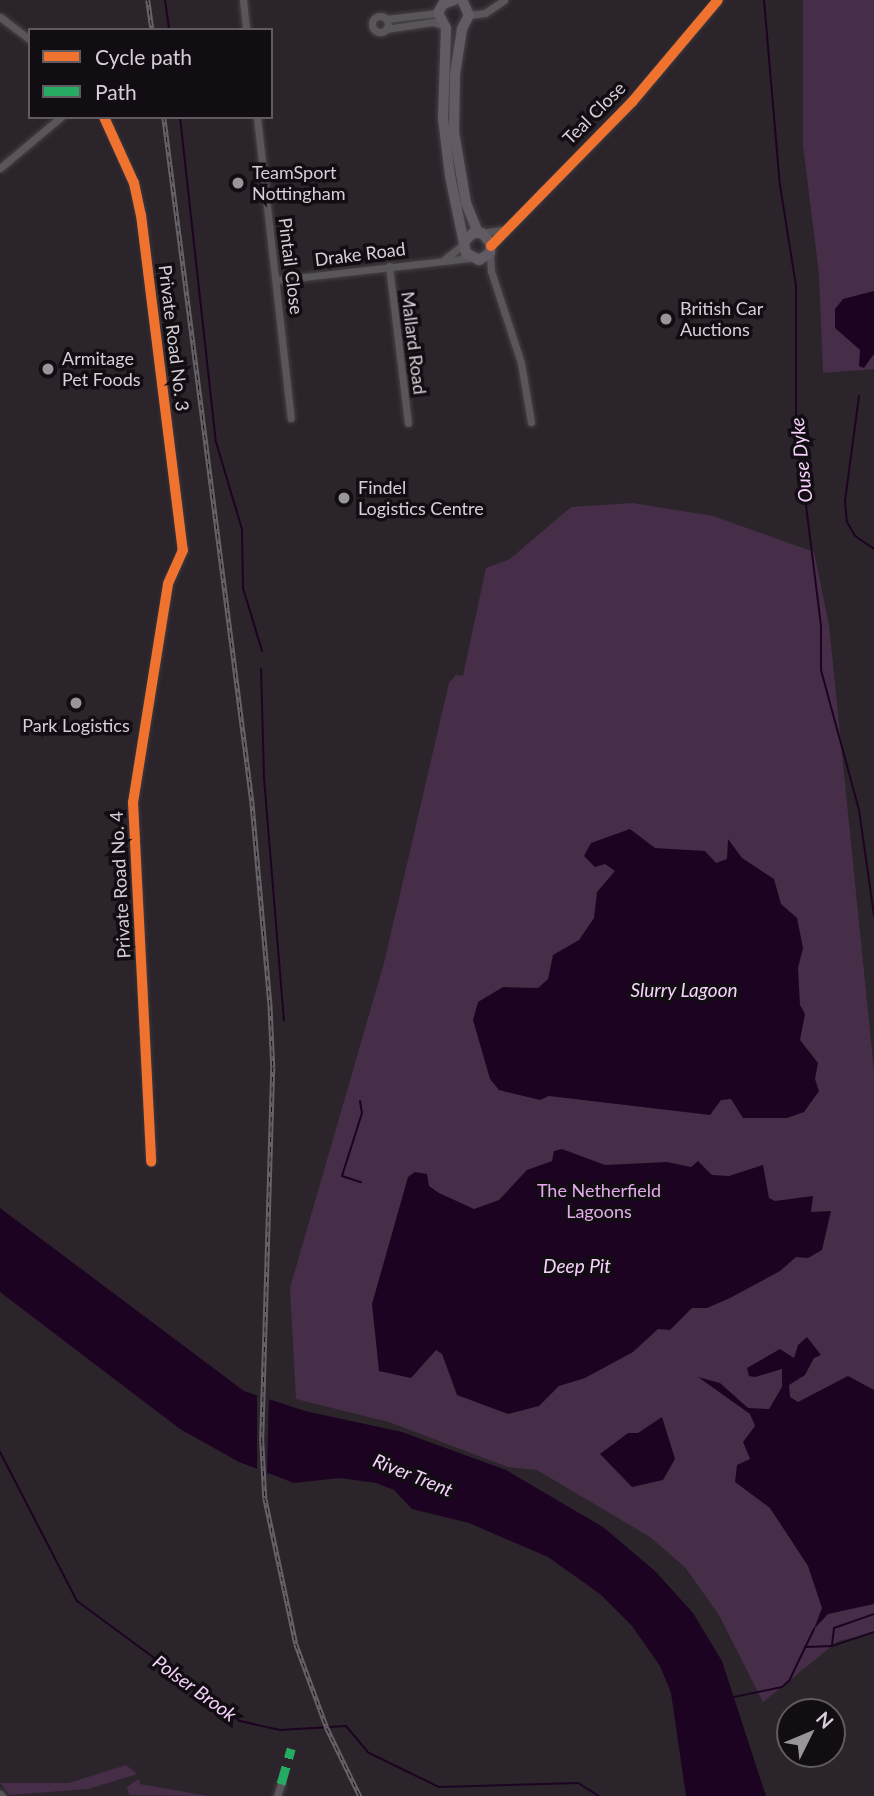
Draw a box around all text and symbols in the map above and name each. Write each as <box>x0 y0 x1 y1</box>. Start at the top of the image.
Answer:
legend <box>28 28 273 119</box>
text: Cycle path <box>95 44 192 69</box>
street label: Teal Close <box>558 77 630 149</box>
text: Path <box>95 79 137 104</box>
place label: TeamSport Nottingham <box>252 162 345 204</box>
marker: TeamSport Nottingham <box>230 175 246 191</box>
street label: Pintail Close <box>274 216 308 316</box>
street label: Drake Road <box>313 238 407 270</box>
street label: Private Road No. 3 <box>154 264 194 412</box>
street label: Mallard Road <box>397 290 431 396</box>
place label: British Car Auctions <box>680 298 763 340</box>
marker: British Car Auctions <box>658 311 674 327</box>
place label: Armitage Pet Foods <box>62 348 141 390</box>
marker: Armitage Pet Foods <box>40 361 56 377</box>
water label: Ouse Dyke <box>785 416 817 504</box>
place label: Findel Logistics Centre <box>358 477 484 520</box>
marker: Findel Logistics Centre <box>336 490 352 506</box>
marker: Park Logistics <box>68 695 84 711</box>
place label: Park Logistics <box>22 714 130 736</box>
street label: Private Road No. 4 <box>105 811 135 959</box>
water label: Slurry Lagoon <box>630 979 738 1001</box>
park label: The Netherfield Lagoons <box>537 1180 661 1222</box>
water label: Deep Pit <box>543 1255 611 1277</box>
water label: River Trent <box>369 1449 457 1501</box>
water label: Polser Brook <box>149 1650 241 1726</box>
north arrow <box>776 1698 846 1768</box>
text: N <box>812 1706 839 1733</box>

